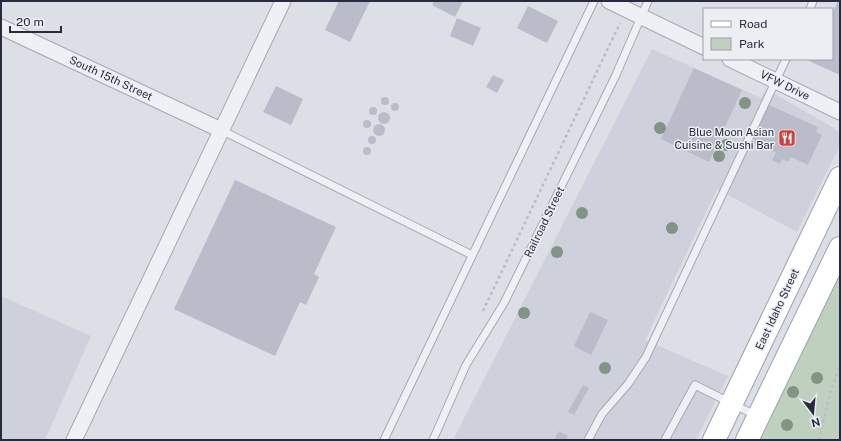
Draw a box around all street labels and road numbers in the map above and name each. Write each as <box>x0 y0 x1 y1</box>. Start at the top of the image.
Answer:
street label: South 15th Street <box>68 54 154 102</box>
street label: VFW Drive <box>758 68 812 102</box>
street label: Railroad Street <box>522 185 566 259</box>
street label: East Idaho Street <box>753 267 801 351</box>

